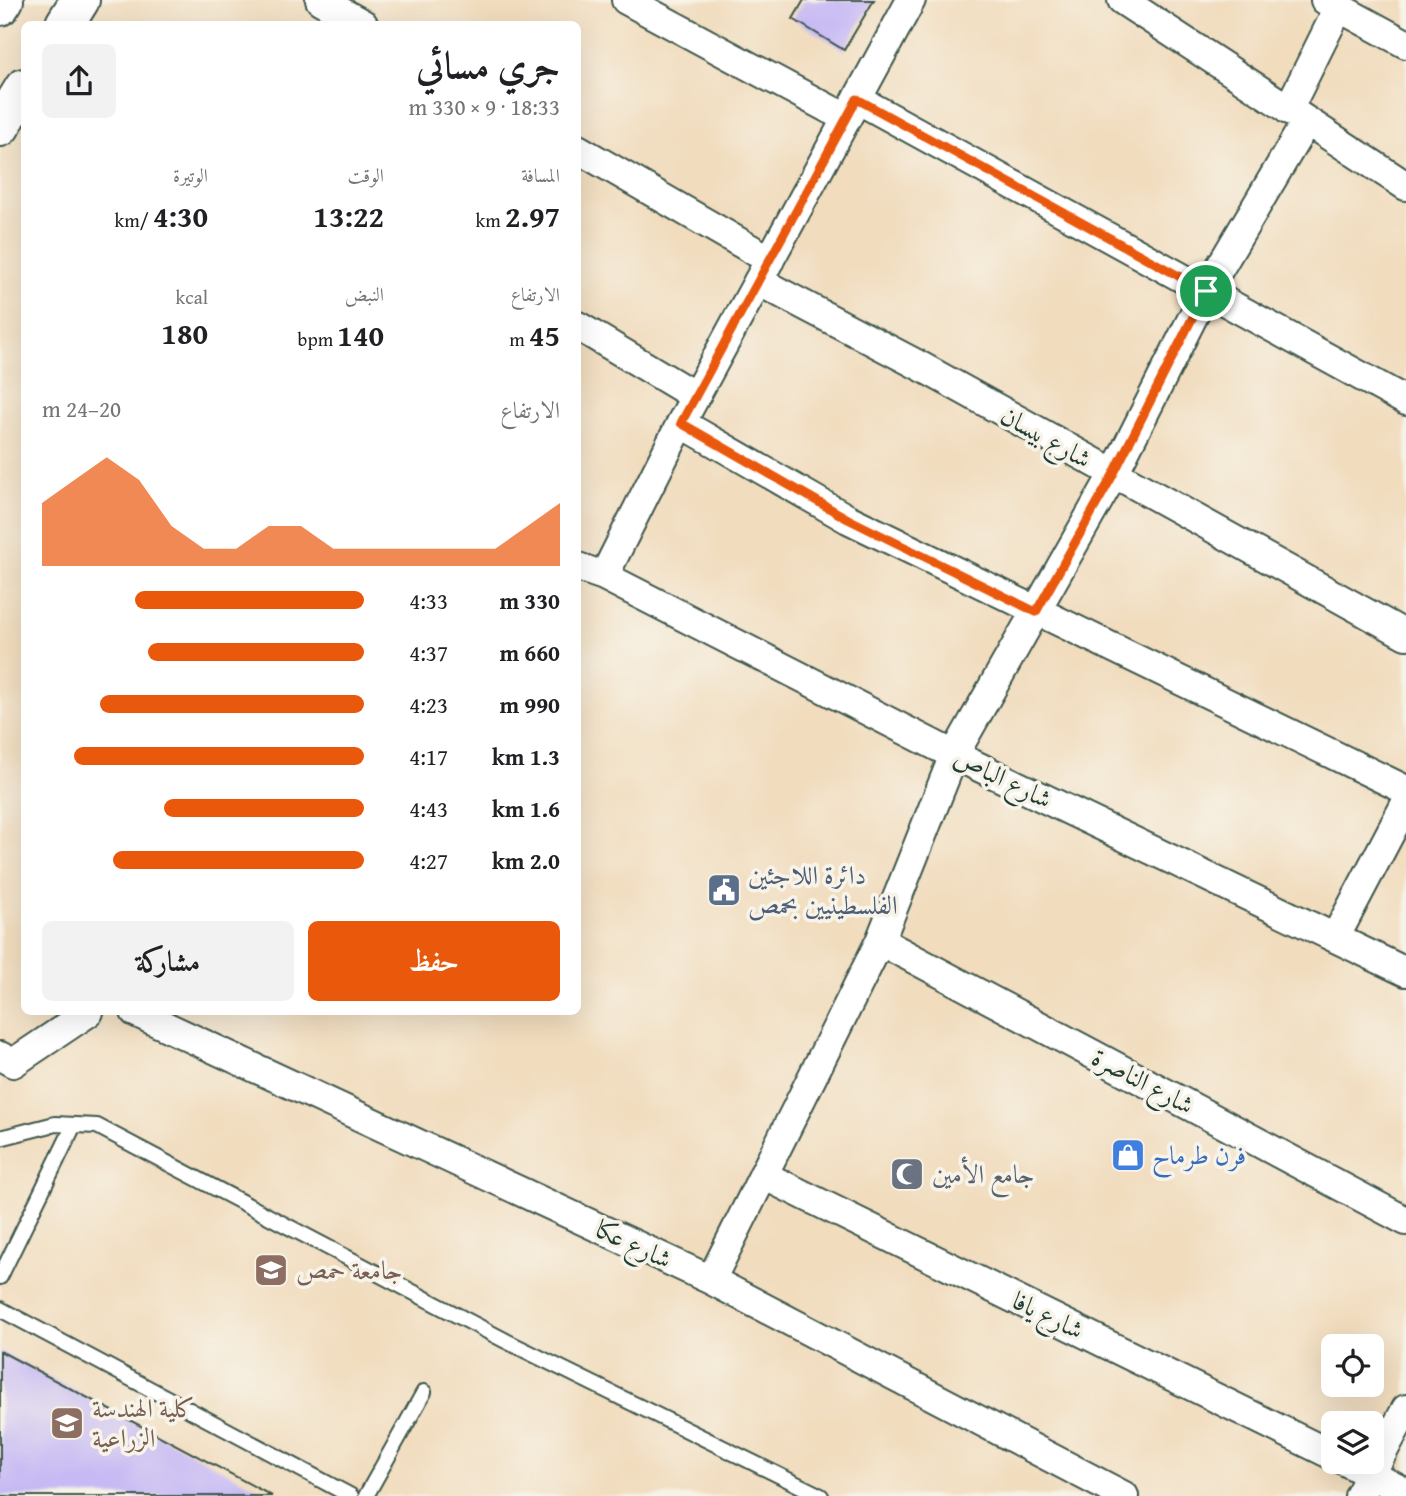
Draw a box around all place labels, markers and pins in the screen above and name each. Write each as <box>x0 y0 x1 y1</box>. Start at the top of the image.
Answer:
pin <box>1176 261 1236 321</box>
place label: دائرة اللاجئين الفلسطينيين بحمص <box>748 855 898 924</box>
public building icon: دائرة اللاجئين الفلسطينيين بحمص <box>705 871 743 909</box>
place label: فرن طرماح <box>1152 1135 1246 1179</box>
shop icon: فرن طرماح <box>1109 1136 1147 1174</box>
place label: جامع الأمين <box>932 1154 1035 1198</box>
mosque icon: جامع الأمين <box>888 1155 926 1193</box>
place label: جامعة حمص <box>296 1250 403 1289</box>
school or university icon: جامعة حمص <box>252 1251 290 1289</box>
place label: كلية الهندسة الزراعية <box>92 1388 195 1457</box>
school or university icon: كلية الهندسة الزراعية <box>48 1404 86 1442</box>

